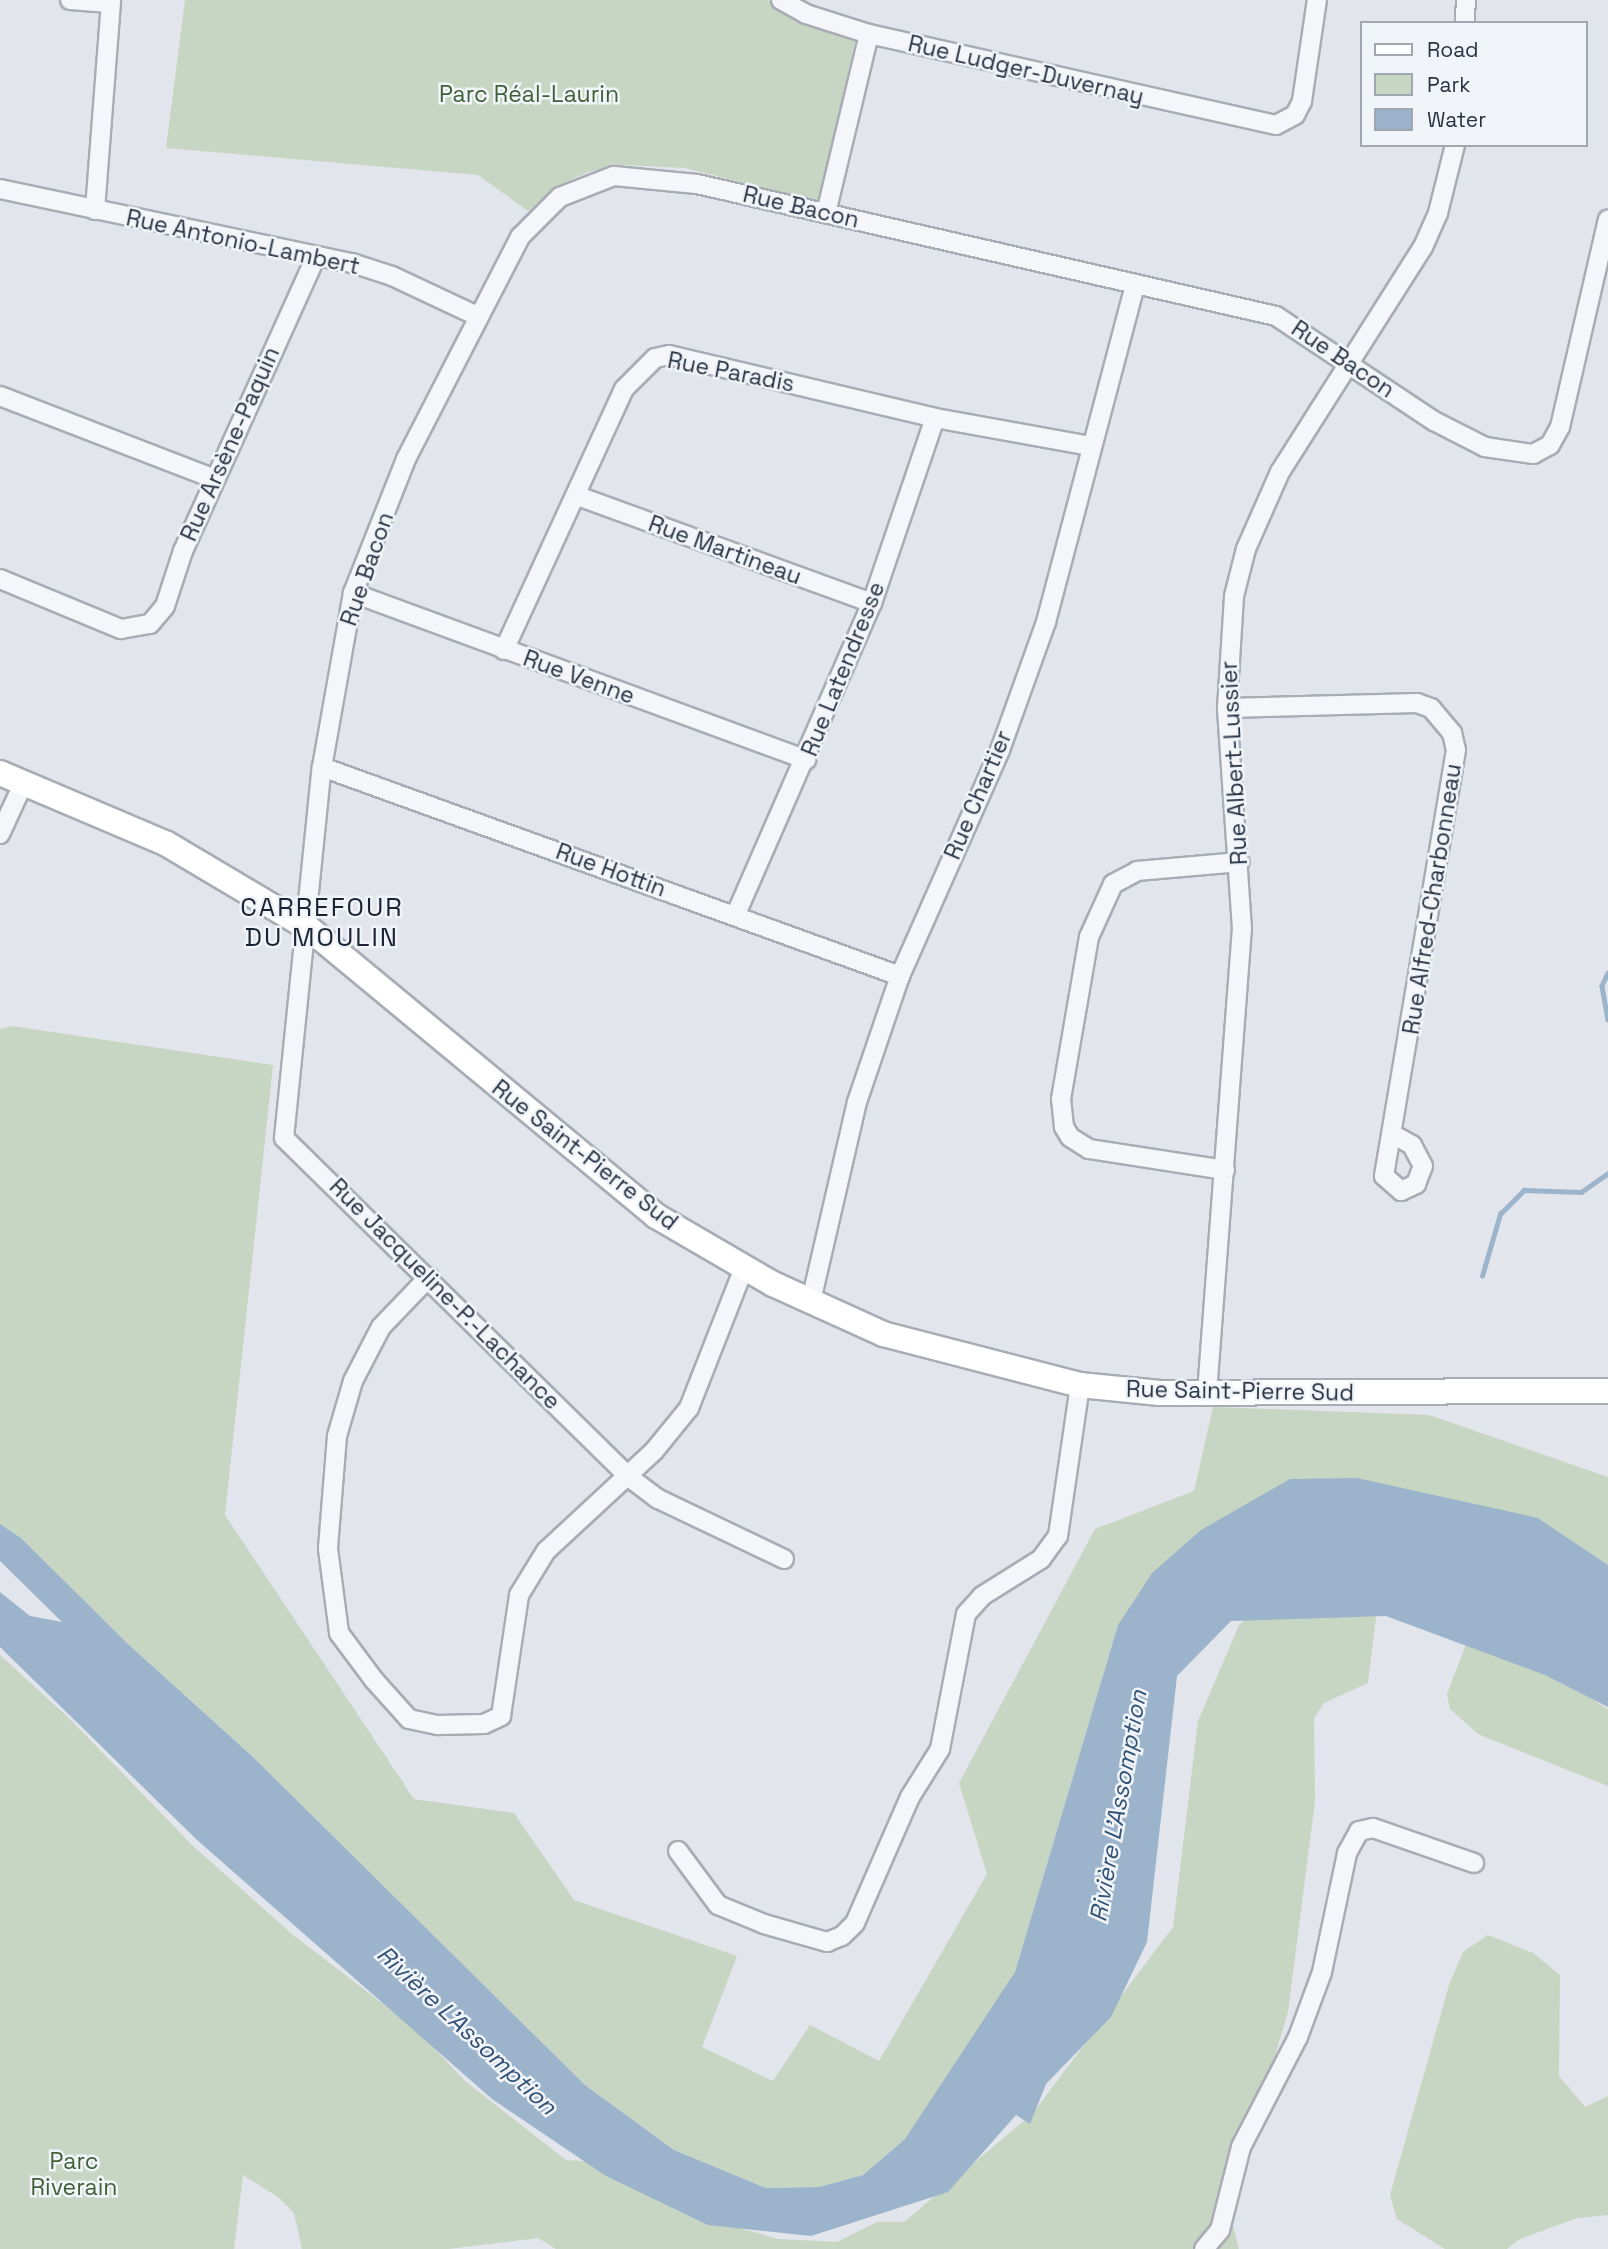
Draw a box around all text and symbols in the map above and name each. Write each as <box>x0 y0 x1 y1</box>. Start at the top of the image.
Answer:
legend <box>1360 21 1587 147</box>
street label: Rue Ludger-Duvernay <box>905 29 1147 111</box>
text: Road <box>1427 36 1479 63</box>
text: Park <box>1427 71 1471 98</box>
park label: Parc Réal-Laurin <box>439 80 619 108</box>
text: Water <box>1427 106 1486 133</box>
street label: Rue Bacon <box>740 180 862 234</box>
street label: Rue Antonio-Lambert <box>124 204 362 280</box>
street label: Rue Bacon <box>1286 314 1400 404</box>
street label: Rue Arsène-Paquin <box>175 342 285 546</box>
street label: Rue Paradis <box>665 346 797 398</box>
street label: Rue Bacon <box>335 509 399 629</box>
street label: Rue Martineau <box>645 510 805 590</box>
street label: Rue Latendresse <box>795 578 891 760</box>
street label: Rue Venne <box>519 644 639 710</box>
street label: Rue Albert-Lussier <box>1215 660 1253 866</box>
street label: Rue Chartier <box>938 726 1018 864</box>
street label: Rue Alfred-Charbonneau <box>1397 761 1467 1037</box>
street label: Rue Hottin <box>552 837 670 903</box>
district label: CARREFOUR DU MOULIN <box>241 892 403 954</box>
street label: Rue Saint-Pierre Sud <box>487 1074 683 1236</box>
street label: Rue Jacqueline-P.-Lachance <box>324 1173 566 1415</box>
street label: Rue Saint-Pierre Sud <box>1126 1375 1354 1407</box>
water label: Rivière L'Assomption <box>1083 1688 1153 1924</box>
water label: Rivière L'Assomption <box>371 1939 563 2121</box>
park label: Parc Riverain <box>31 2147 117 2201</box>

